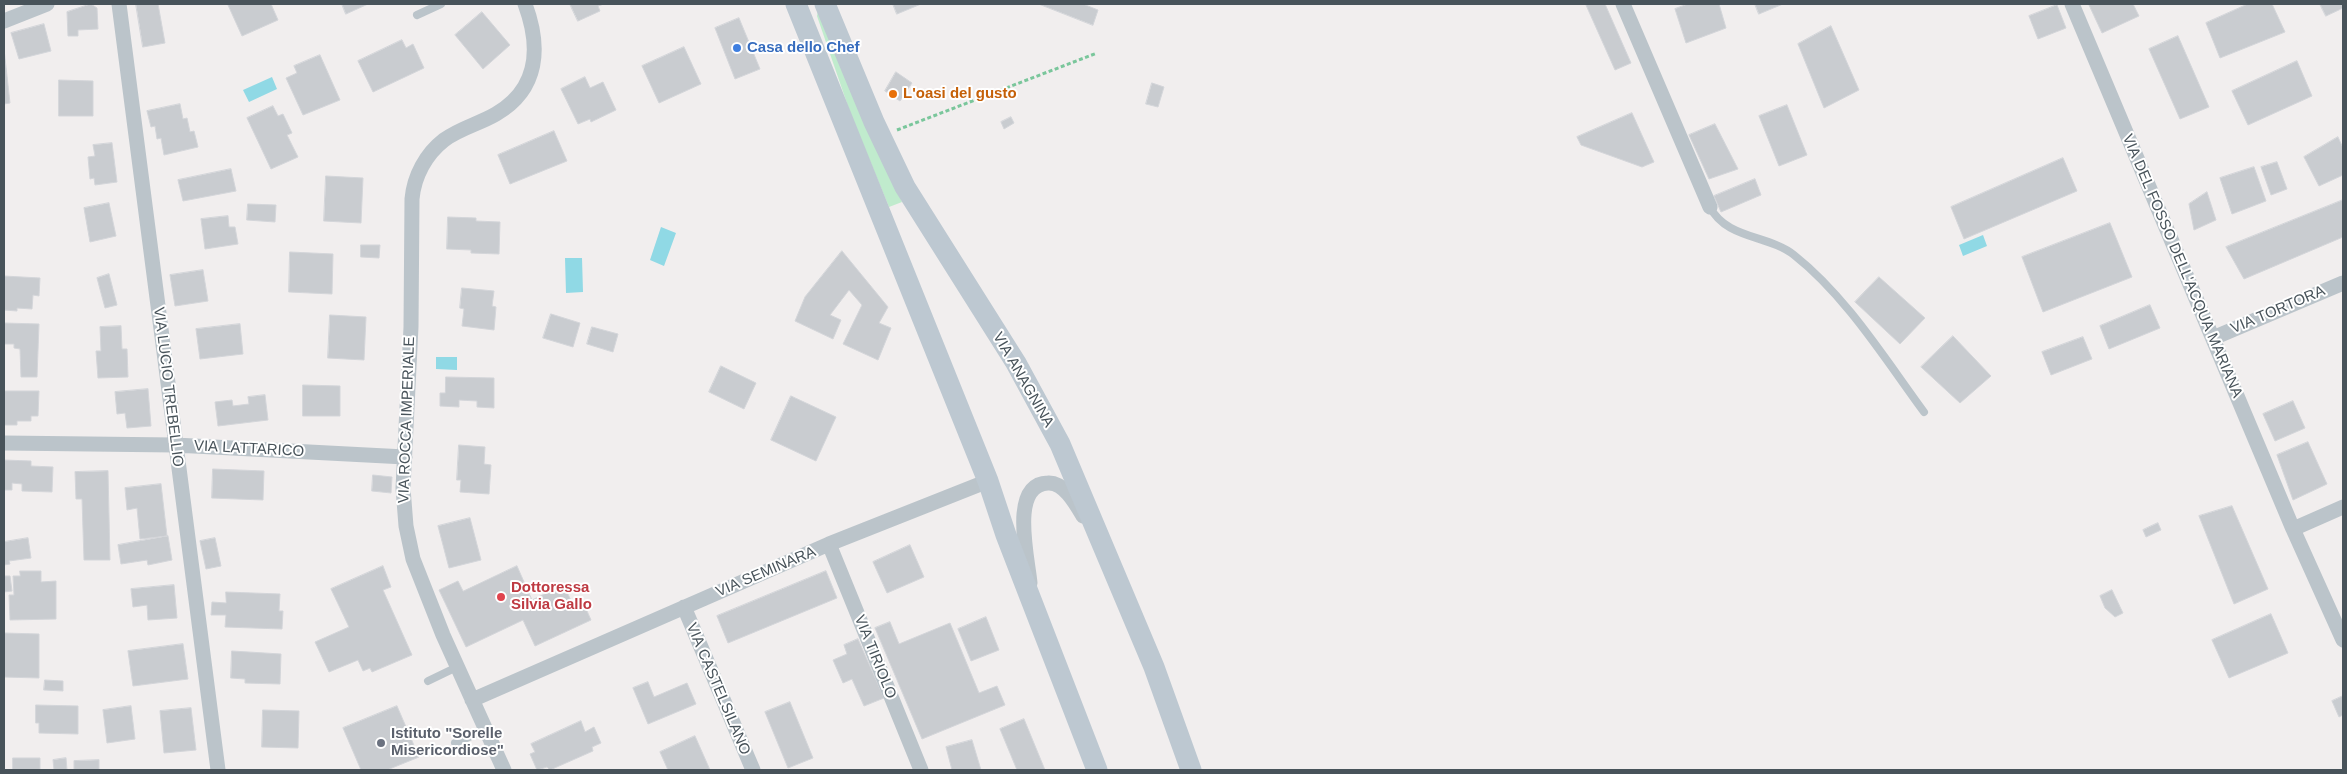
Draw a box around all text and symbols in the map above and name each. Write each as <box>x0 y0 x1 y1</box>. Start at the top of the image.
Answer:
place label: Casa dello Chef <box>747 39 860 57</box>
marker: Casa dello Chef <box>731 42 743 54</box>
place label: L'oasi del gusto <box>903 85 1017 103</box>
marker: L'oasi del gusto <box>887 88 899 100</box>
street label: VIA DEL FOSSO DELL'ACQUA MARIANA <box>2118 131 2246 401</box>
street label: VIA TORTORA <box>2228 282 2328 338</box>
street label: VIA LUCIO TREBELLIO <box>149 306 187 468</box>
street label: VIA ANAGNINA <box>989 329 1057 431</box>
street label: VIA ROCCA IMPERIALE <box>395 336 419 504</box>
street label: VIA LATTARICO <box>193 437 305 461</box>
street label: VIA SEMINARA <box>713 543 819 601</box>
place label: Dottoressa Silvia Gallo <box>511 579 592 614</box>
marker: Dottoressa Silvia Gallo <box>495 591 507 603</box>
street label: VIA TIRIOLO <box>850 613 900 701</box>
street label: VIA CASTELSILANO <box>682 620 754 758</box>
place label: Istituto "Sorelle Misericordiose" <box>391 725 504 760</box>
marker: Istituto "Sorelle Misericordiose" <box>375 737 387 749</box>

